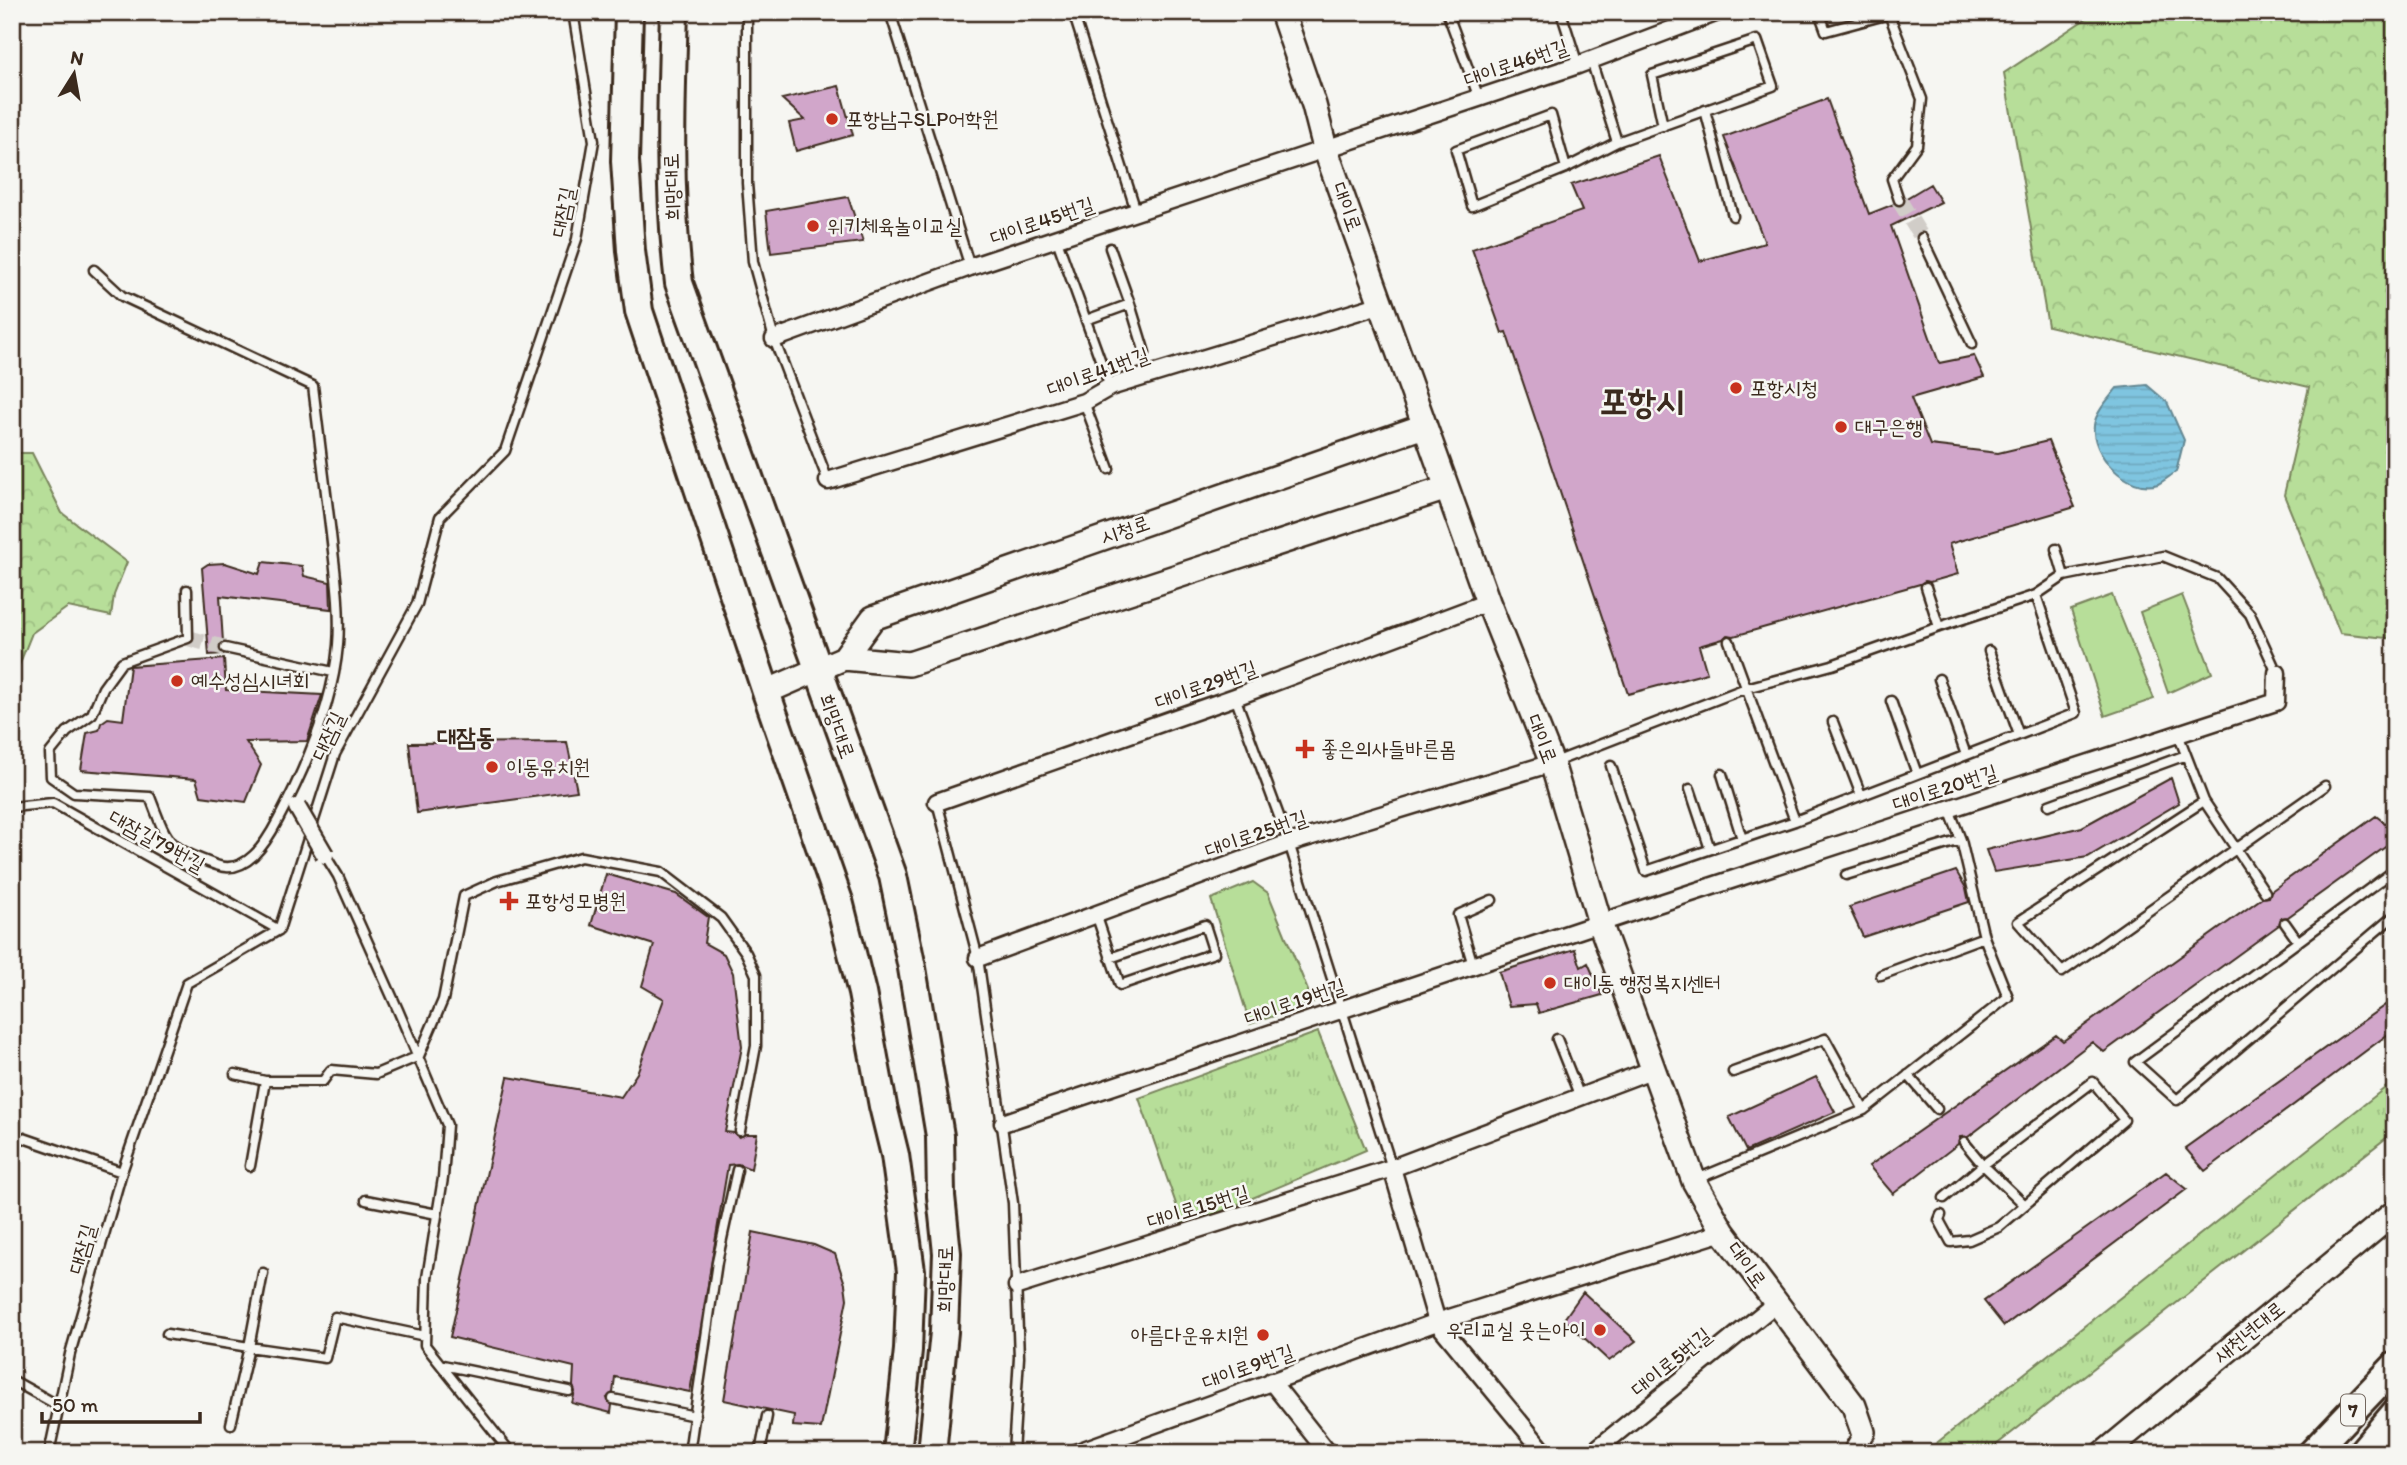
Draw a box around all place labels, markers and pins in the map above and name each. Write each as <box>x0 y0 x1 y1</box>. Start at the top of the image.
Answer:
place label: 포항남구SLP어학원 <box>846 106 999 131</box>
marker: 포항남구SLP어학원 <box>824 111 840 127</box>
place label: 위키체육놀이교실 <box>827 213 962 238</box>
marker: 위키체육놀이교실 <box>805 218 821 234</box>
place label: 포항시청 <box>1750 375 1818 400</box>
marker: 포항시청 <box>1728 380 1744 396</box>
place label: 대구은행 <box>1855 414 1923 439</box>
marker: 대구은행 <box>1833 419 1849 435</box>
place label: 예수성심시녀회 <box>191 668 309 693</box>
marker: 예수성심시녀회 <box>169 673 185 689</box>
place label: 좋은의사들바른몸 <box>1321 736 1456 761</box>
marker: 좋은의사들바른몸 <box>1295 739 1315 759</box>
place label: 이동유치원 <box>506 754 591 779</box>
marker: 이동유치원 <box>484 759 500 775</box>
place label: 포항성모병원 <box>525 888 626 913</box>
marker: 포항성모병원 <box>499 891 519 911</box>
place label: 대이동 행정복지센터 <box>1564 970 1721 995</box>
marker: 대이동 행정복지센터 <box>1542 975 1558 991</box>
place label: 우리교실 웃는아이 <box>1446 1317 1586 1342</box>
place label: 아름다운유치원 <box>1131 1322 1249 1347</box>
marker: 우리교실 웃는아이 <box>1592 1322 1608 1338</box>
marker: 아름다운유치원 <box>1255 1327 1271 1343</box>

